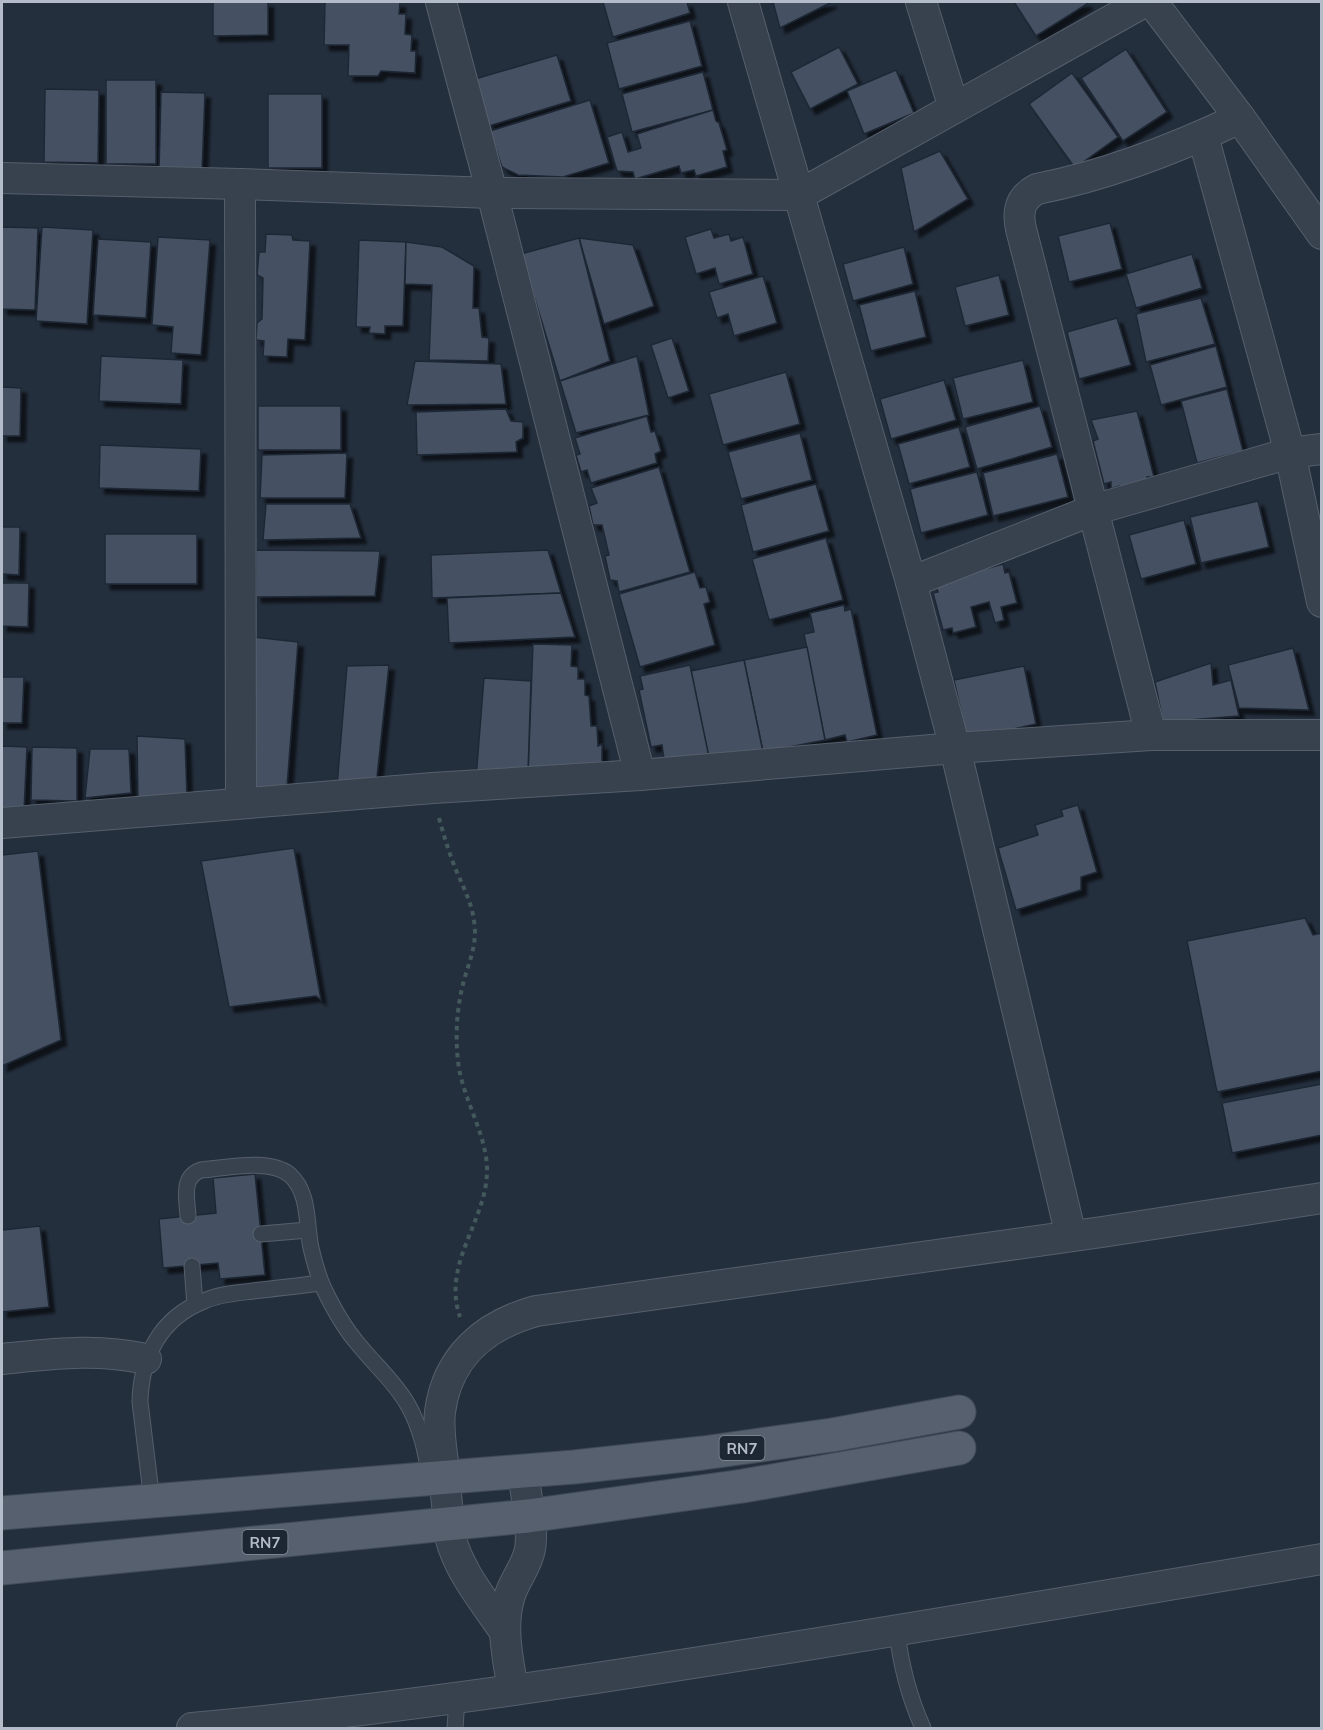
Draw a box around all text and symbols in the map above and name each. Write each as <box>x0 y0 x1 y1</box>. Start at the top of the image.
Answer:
road number: RN7 <box>720 1436 764 1460</box>
road number: RN7 <box>242 1530 288 1554</box>

